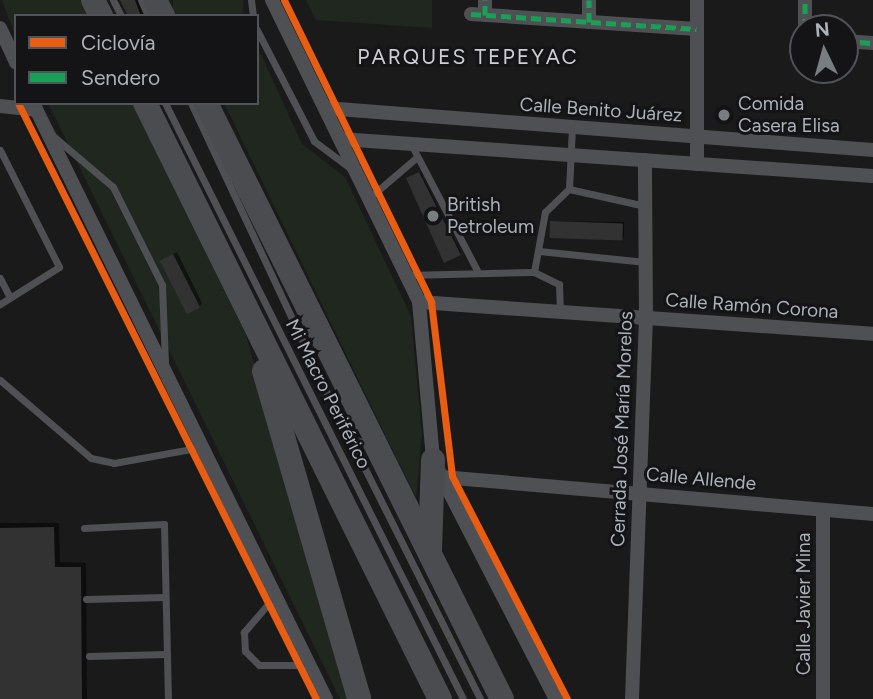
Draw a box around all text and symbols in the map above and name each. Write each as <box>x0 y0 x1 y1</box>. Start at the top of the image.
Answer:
legend <box>14 14 259 105</box>
north arrow <box>789 14 859 84</box>
text: N <box>814 17 831 42</box>
text: Ciclovía <box>81 30 155 55</box>
district label: PARQUES TEPEYAC <box>359 44 577 70</box>
text: Sendero <box>81 65 160 90</box>
street label: Calle Benito Juárez <box>519 93 683 127</box>
place label: Comida Casera Elisa <box>738 93 840 137</box>
marker: Comida Casera Elisa <box>716 107 732 123</box>
place label: British Petroleum <box>447 194 534 238</box>
marker: British Petroleum <box>425 208 441 224</box>
street label: Calle Ramón Corona <box>665 289 839 323</box>
street label: Cerrada José María Morelos <box>606 311 638 547</box>
street label: Mi Macro Periférico <box>280 315 376 473</box>
street label: Calle Allende <box>645 463 757 495</box>
street label: Calle Javier Mina <box>793 533 815 675</box>

